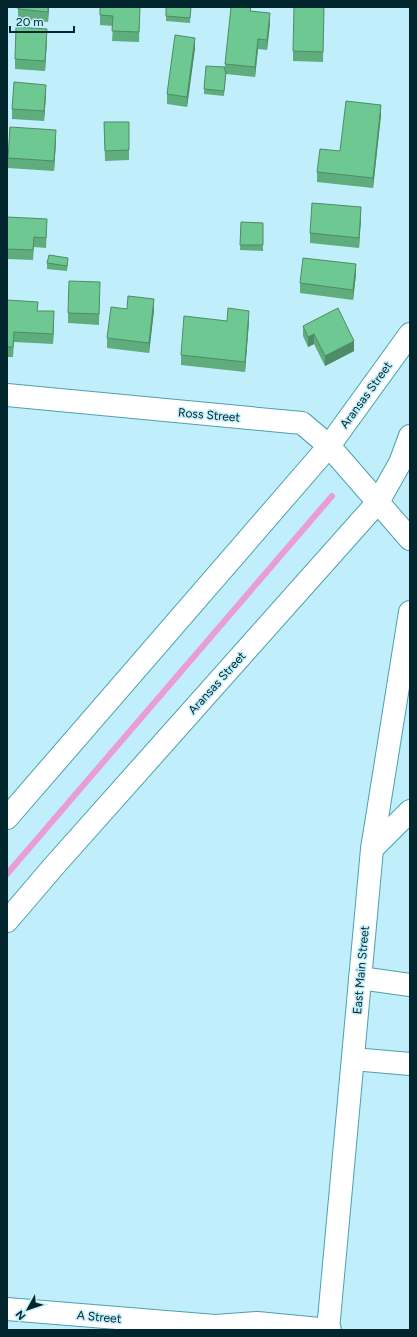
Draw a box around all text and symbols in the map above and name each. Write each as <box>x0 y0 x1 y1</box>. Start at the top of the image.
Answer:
scale bar <box>10 8 74 34</box>
text: 20 m <box>16 15 44 29</box>
street label: Aransas Street <box>337 359 395 431</box>
street label: Ross Street <box>177 405 241 425</box>
street label: Aransas Street <box>185 649 249 717</box>
street label: East Main Street <box>350 925 372 1015</box>
north arrow <box>8 1289 48 1329</box>
text: N <box>13 1308 28 1323</box>
street label: A Street <box>76 1308 122 1326</box>

